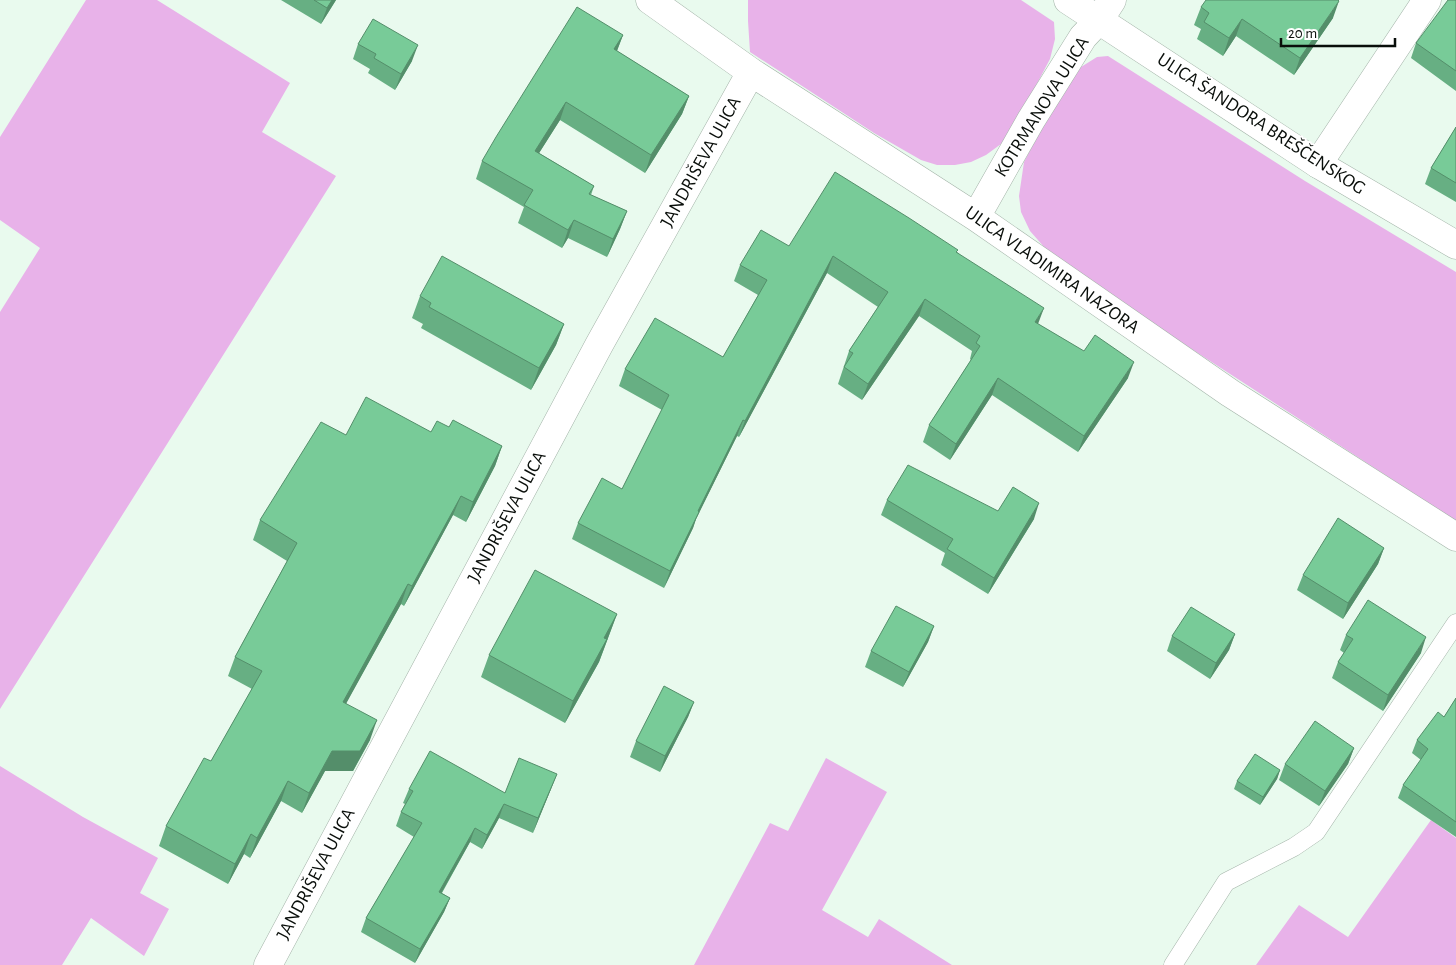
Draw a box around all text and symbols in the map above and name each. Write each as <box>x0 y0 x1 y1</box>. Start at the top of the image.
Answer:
scale bar <box>1281 15 1395 47</box>
text: 20 m <box>1288 26 1317 41</box>
street label: KOTRMANOVA ULICA <box>991 34 1093 180</box>
street label: ULICA ŠANDORA BREŠČENSKOG <box>1154 48 1369 198</box>
street label: JANDRIŠEVA ULICA <box>656 93 745 230</box>
street label: ULICA VLADIMIRA NAZORA <box>961 203 1143 337</box>
street label: JANDRIŠEVA ULICA <box>463 447 550 586</box>
street label: JANDRIŠEVA ULICA <box>272 804 359 943</box>

